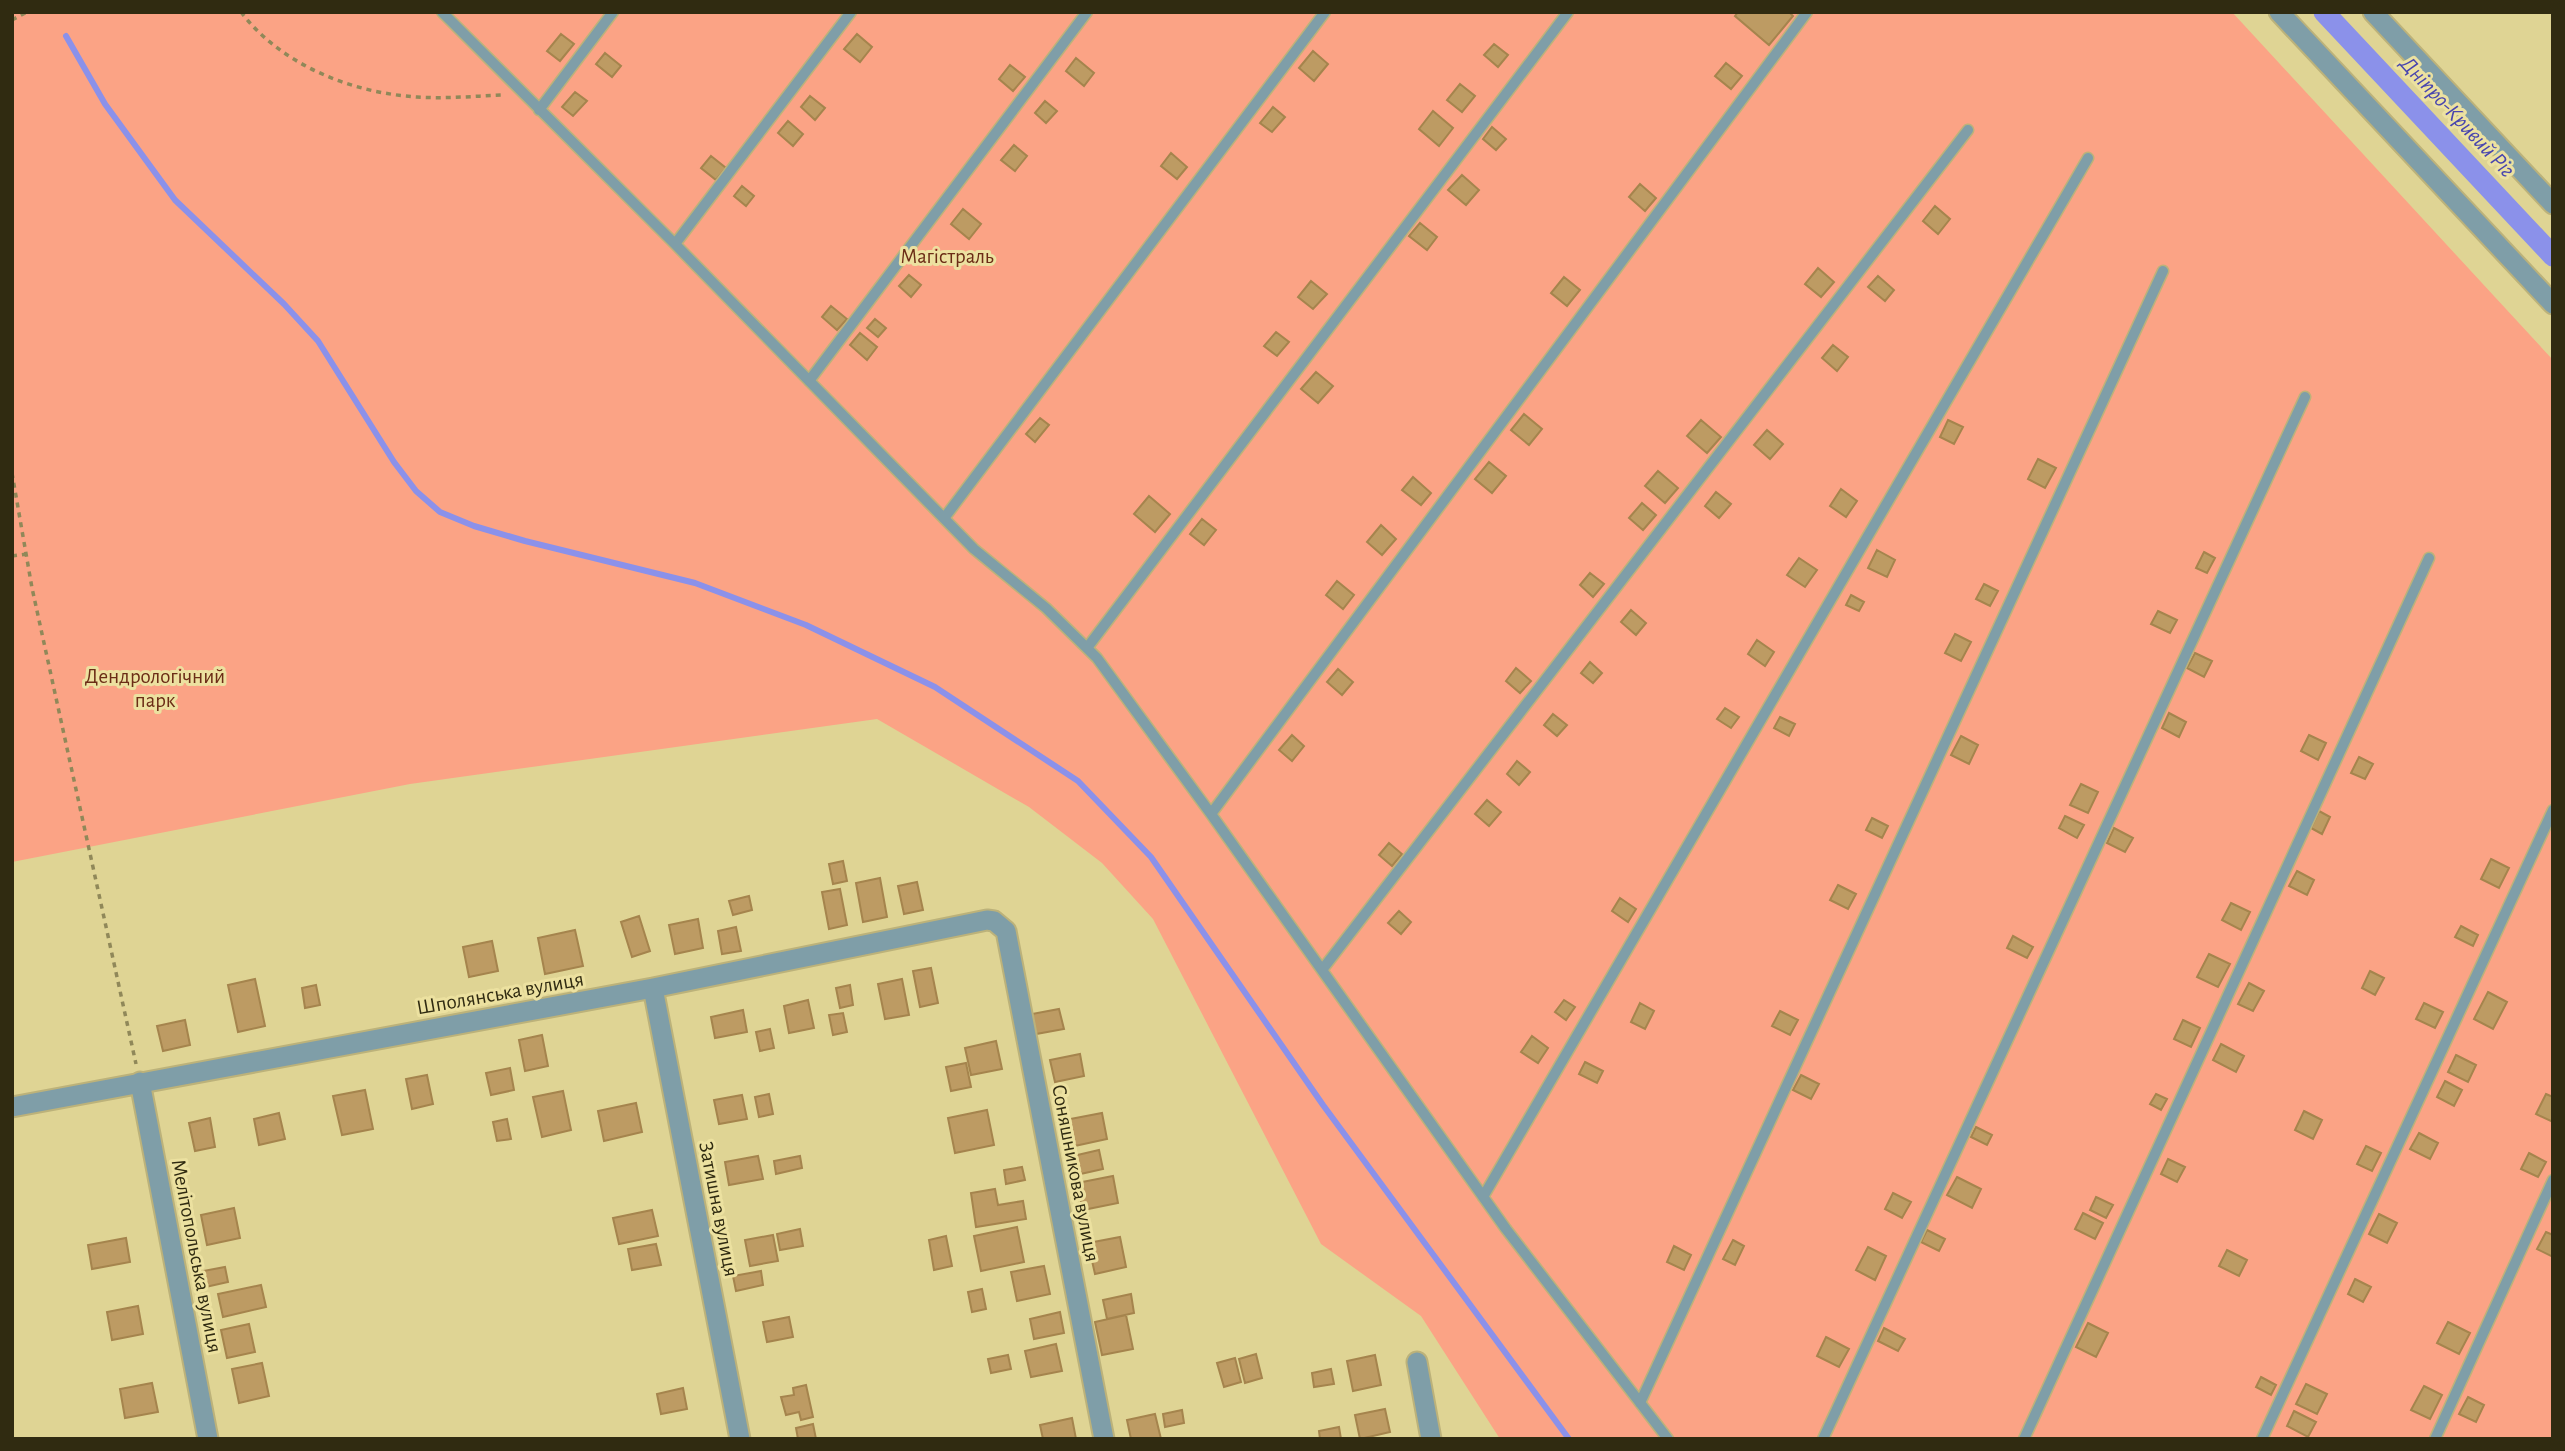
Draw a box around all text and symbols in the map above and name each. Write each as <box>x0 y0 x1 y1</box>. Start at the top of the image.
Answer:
water label: Дніпро-Кривий Ріг <box>2394 51 2519 182</box>
park label: Магістраль <box>900 246 994 267</box>
park label: Дендрологічний парк <box>85 666 225 711</box>
street label: Шполянська вулиця <box>415 968 585 1019</box>
street label: Соняшникова вулиця <box>1048 1083 1103 1264</box>
street label: Затишна вулиця <box>695 1140 742 1278</box>
street label: Мелітопольська вулиця <box>167 1158 226 1355</box>

